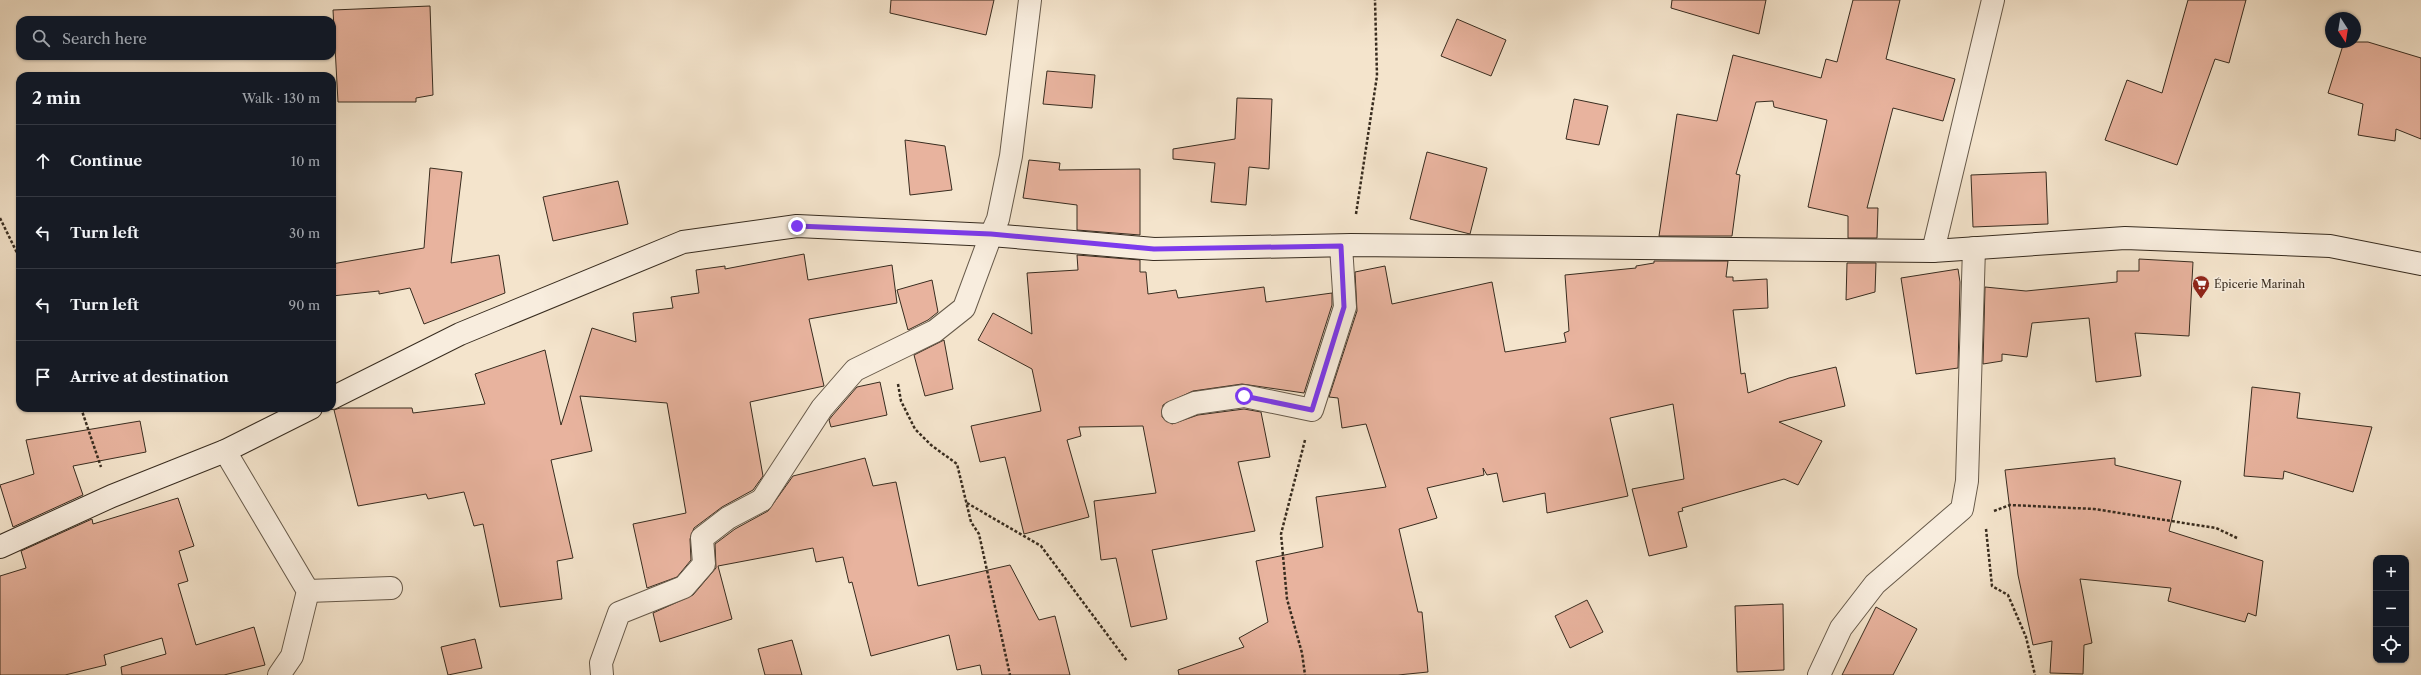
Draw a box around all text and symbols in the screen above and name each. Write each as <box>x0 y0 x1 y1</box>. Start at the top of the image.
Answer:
north arrow <box>2325 12 2361 48</box>
search box <box>16 16 336 60</box>
icon: search <box>30 27 52 49</box>
text: Search here <box>62 29 147 48</box>
text: 2 min <box>32 88 81 108</box>
text: Walk · 130 m <box>242 90 320 106</box>
icon: ahead <box>32 150 54 172</box>
text: Continue <box>70 151 142 170</box>
text: 10 m <box>291 153 320 169</box>
route end <box>788 217 806 235</box>
icon: left <box>32 222 54 244</box>
text: Turn left <box>70 223 139 242</box>
text: 30 m <box>289 225 320 241</box>
supermarket icon: Épicerie Marinah <box>2191 274 2211 299</box>
place label: Épicerie Marinah <box>2214 277 2305 291</box>
icon: left <box>32 294 54 316</box>
text: Turn left <box>70 295 139 314</box>
text: 90 m <box>289 297 320 313</box>
icon: arrive <box>32 366 54 388</box>
text: Arrive at destination <box>70 367 229 386</box>
route start <box>1235 387 1253 405</box>
map controls <box>2373 555 2409 663</box>
button: + <box>2373 555 2409 591</box>
button: − <box>2373 591 2409 627</box>
button: locate <box>2373 627 2409 663</box>

